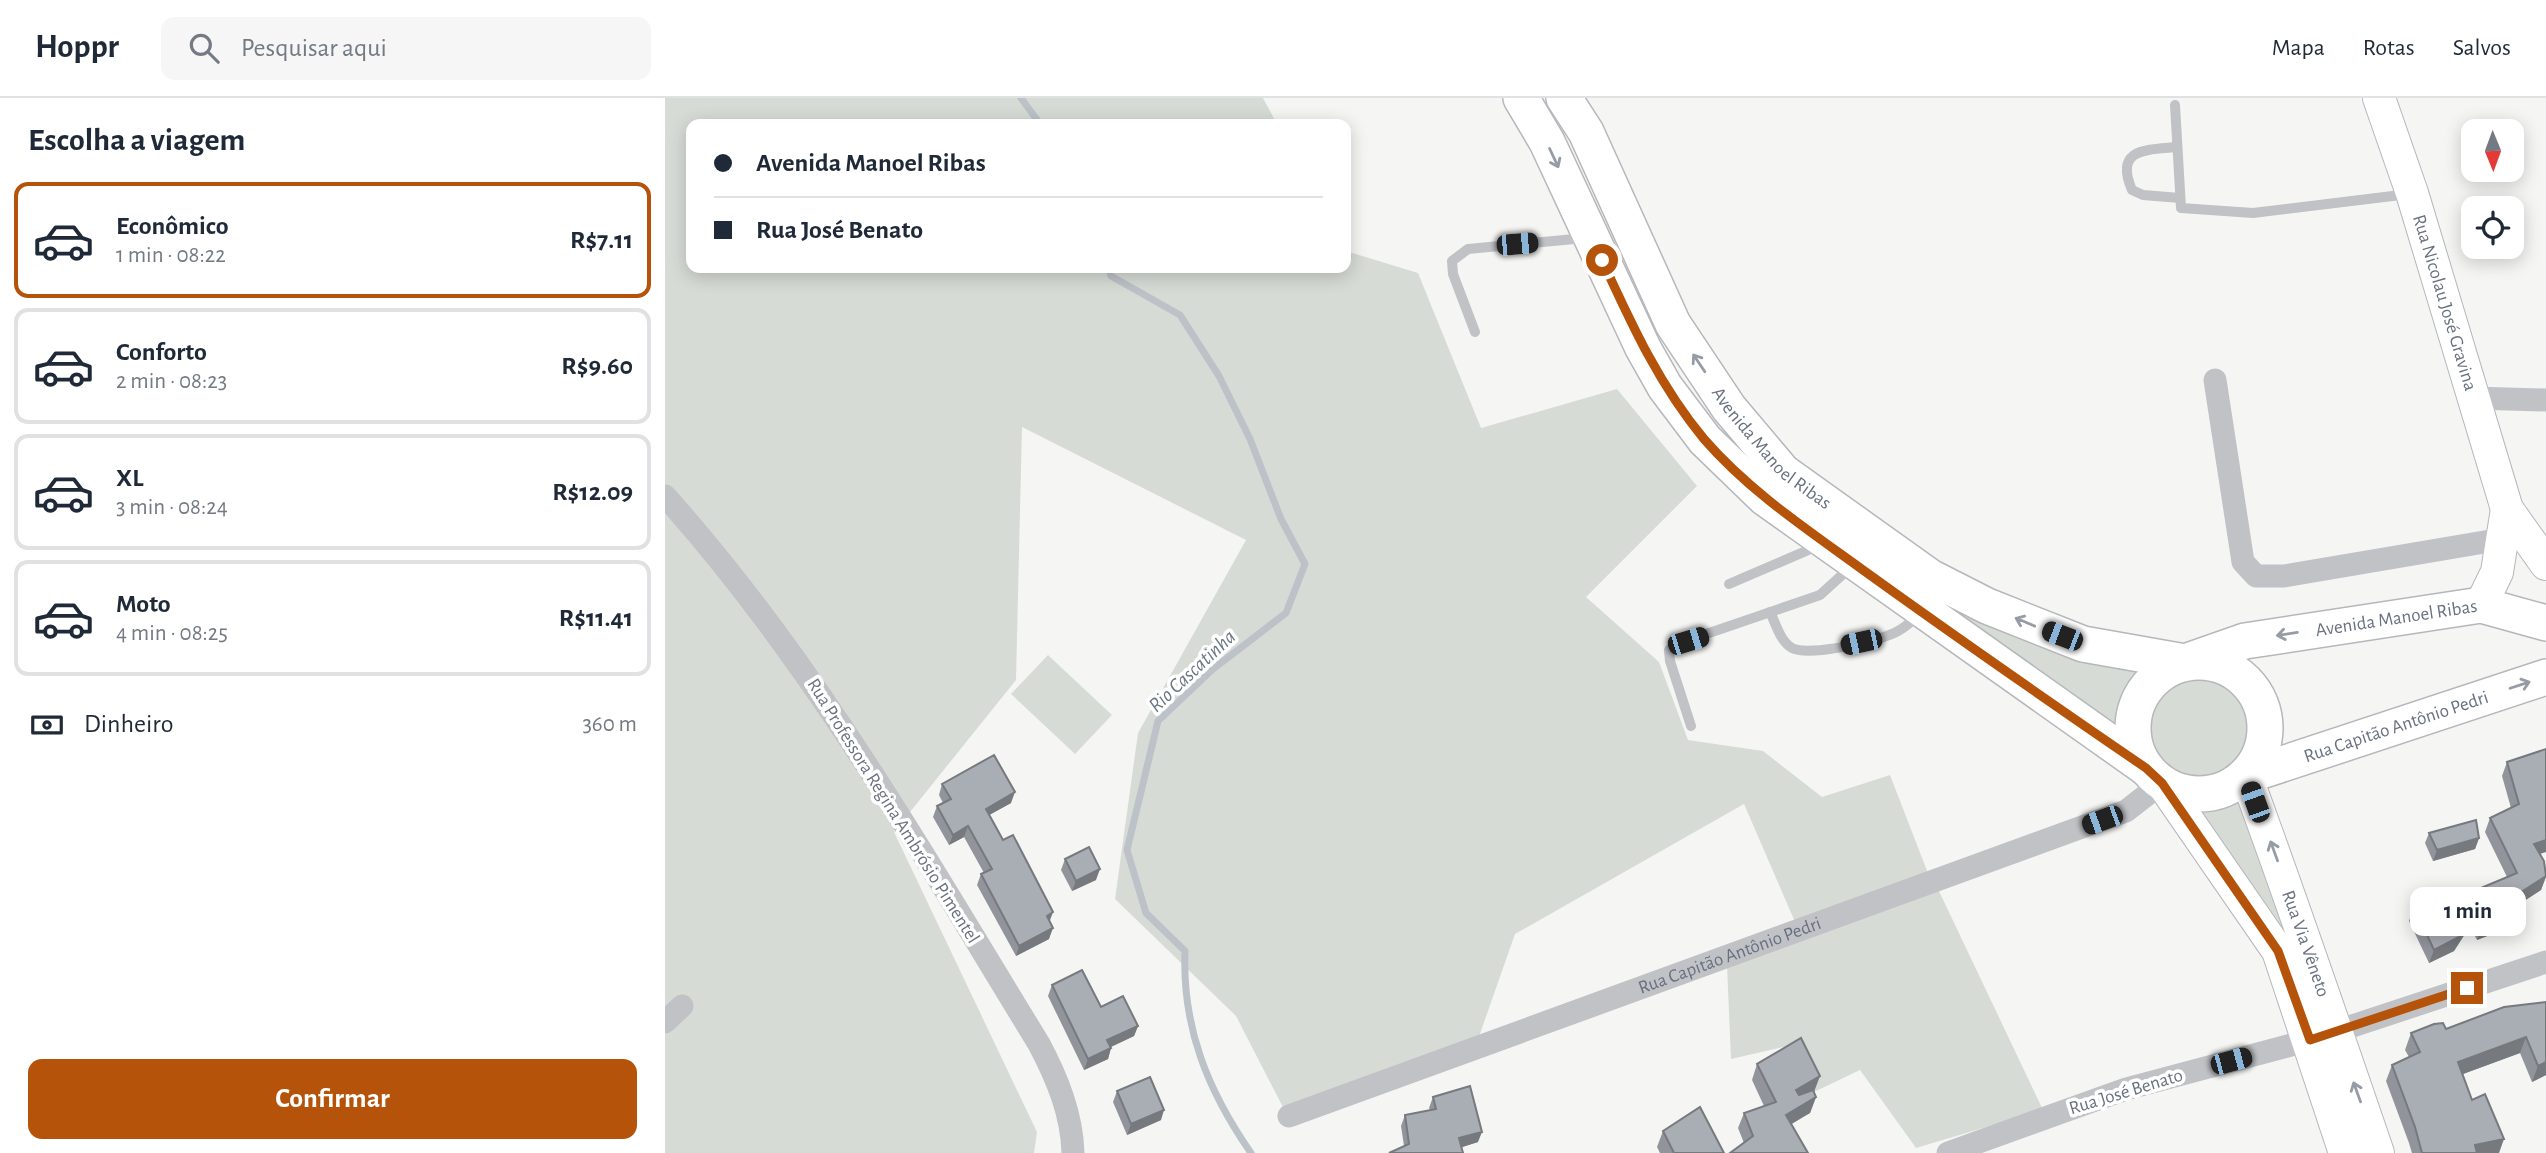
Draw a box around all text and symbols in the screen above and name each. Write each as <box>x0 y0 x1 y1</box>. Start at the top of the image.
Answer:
search box <box>161 17 651 80</box>
icon: search <box>185 29 223 67</box>
text: Hoppr <box>35 31 119 64</box>
text: Pesquisar aqui <box>241 35 387 61</box>
text: Mapa <box>2272 36 2325 60</box>
text: Rotas <box>2363 36 2415 60</box>
text: Salvos <box>2453 36 2511 60</box>
north arrow <box>2461 119 2523 182</box>
map controls <box>2461 119 2524 259</box>
text: Escolha a viagem <box>28 124 245 156</box>
one-way arrow <box>1548 147 1561 168</box>
text: Avenida Manoel Ribas <box>756 150 986 176</box>
button: locate <box>2461 196 2524 259</box>
icon: car <box>32 209 95 272</box>
street label: Rua Nicolau José Gravina <box>2410 212 2480 393</box>
text: Econômico <box>116 213 229 239</box>
text: Rua José Benato <box>756 217 923 243</box>
text: R$7.11 <box>570 227 633 253</box>
car <box>1496 232 1539 256</box>
text: 1 min · 08:22 <box>116 244 226 267</box>
route start <box>1586 244 1618 276</box>
icon: car <box>32 335 95 398</box>
text: Conforto <box>116 339 207 365</box>
text: R$9.60 <box>561 353 633 379</box>
one-way arrow <box>1692 354 1706 373</box>
text: 2 min · 08:23 <box>116 370 227 393</box>
street label: Avenida Manoel Ribas <box>1708 384 1835 513</box>
icon: car <box>32 461 95 524</box>
text: XL <box>116 465 143 491</box>
text: R$12.09 <box>552 479 633 505</box>
text: 3 min · 08:24 <box>116 496 228 519</box>
icon: car <box>32 587 95 650</box>
text: Moto <box>116 591 171 617</box>
street label: Avenida Manoel Ribas <box>2314 596 2478 640</box>
text: R$11.41 <box>559 605 633 631</box>
one-way arrow <box>2014 614 2036 627</box>
car <box>2039 619 2086 653</box>
text: 4 min · 08:25 <box>116 622 228 645</box>
car <box>1665 625 1712 657</box>
water label: Rio Cascatinha <box>1145 626 1239 716</box>
car <box>1839 627 1884 657</box>
one-way arrow <box>2276 628 2299 641</box>
street label: Rua Professora Regina Ambrósio Pimentel <box>803 675 983 947</box>
one-way arrow <box>2508 678 2530 690</box>
street label: Rua Capitão Antônio Pedri <box>2301 687 2491 766</box>
icon: cash <box>28 706 66 744</box>
text: Dinheiro <box>84 711 173 737</box>
text: 360 m <box>582 713 637 736</box>
car <box>2238 779 2273 825</box>
car <box>2079 803 2126 837</box>
one-way arrow <box>2266 841 2279 863</box>
callout: 1 min <box>2409 886 2525 936</box>
street label: Rua Via Vêneto <box>2279 888 2333 999</box>
text: 1 min <box>2444 900 2492 923</box>
street label: Rua Capitão Antônio Pedri <box>1636 913 1824 997</box>
route end <box>2451 972 2483 1004</box>
car <box>2208 1045 2255 1077</box>
button: Confirmar <box>28 1059 637 1139</box>
street label: Rua José Benato <box>2067 1066 2185 1118</box>
one-way arrow <box>2350 1082 2362 1104</box>

